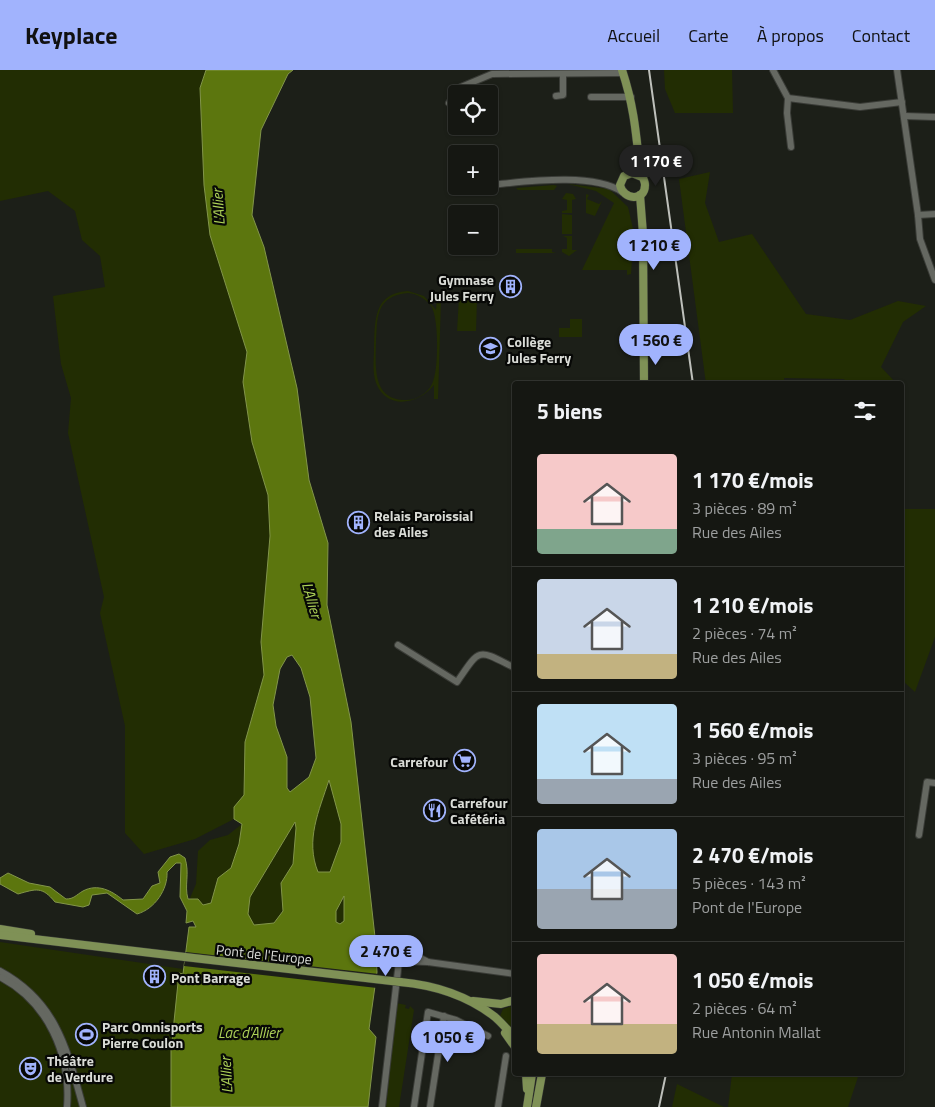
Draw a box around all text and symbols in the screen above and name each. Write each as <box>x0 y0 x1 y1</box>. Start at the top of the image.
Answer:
text: Keyplace <box>25 17 118 53</box>
text: Accueil <box>607 22 660 49</box>
text: Carte <box>688 22 729 49</box>
text: À propos <box>757 22 824 49</box>
text: Contact <box>852 22 910 49</box>
map controls <box>448 85 498 255</box>
button: locate <box>448 85 498 135</box>
pin: 1 170 € <box>610 144 702 187</box>
button: + <box>448 145 498 195</box>
text: 1 170 € <box>630 149 682 173</box>
water label: L'Allier <box>205 186 231 226</box>
button: − <box>448 205 498 255</box>
pin: 1 210 € <box>608 228 700 271</box>
text: 1 210 € <box>628 233 680 257</box>
place label: Gymnase Jules Ferry <box>430 269 494 306</box>
building icon: Gymnase Jules Ferry <box>498 275 522 299</box>
pin: 1 560 € <box>610 324 702 366</box>
text: 1 560 € <box>630 328 682 352</box>
place label: Collège Jules Ferry <box>507 331 571 368</box>
school or university icon: Collège Jules Ferry <box>479 337 503 361</box>
text: 5 biens <box>537 395 602 427</box>
icon: filters <box>851 397 879 425</box>
text: 1 170 €/mois <box>692 464 814 496</box>
icon: home <box>577 474 637 534</box>
text: 3 pièces · 89 m² <box>692 496 797 520</box>
place label: Relais Paroissial des Ailes <box>374 505 473 542</box>
building icon: Relais Paroissial des Ailes <box>346 511 370 535</box>
text: Rue des Ailes <box>692 520 782 544</box>
water label: L'Allier <box>296 579 329 623</box>
text: 1 210 €/mois <box>692 589 814 621</box>
icon: home <box>577 599 637 659</box>
text: 2 pièces · 74 m² <box>692 621 797 645</box>
text: Rue des Ailes <box>692 645 782 669</box>
text: 1 560 €/mois <box>692 714 814 746</box>
icon: home <box>577 724 637 784</box>
text: 3 pièces · 95 m² <box>692 746 797 770</box>
supermarket icon: Carrefour <box>452 749 476 773</box>
place label: Carrefour <box>390 751 448 772</box>
text: Rue des Ailes <box>692 770 782 794</box>
place label: Carrefour Cafétéria <box>450 792 508 829</box>
restaurant icon: Carrefour Cafétéria <box>422 798 446 822</box>
text: 2 470 €/mois <box>692 839 814 871</box>
icon: home <box>577 849 637 909</box>
text: 5 pièces · 143 m² <box>692 871 806 895</box>
text: Pont de l'Europe <box>692 895 802 919</box>
pin: 2 470 € <box>340 934 432 977</box>
street label: Pont de l'Europe <box>215 939 313 969</box>
text: 2 470 € <box>360 939 412 963</box>
text: 1 050 €/mois <box>692 964 814 996</box>
building icon: Pont Barrage <box>143 965 167 989</box>
place label: Pont Barrage <box>171 967 250 988</box>
icon: home <box>577 974 637 1034</box>
text: 2 pièces · 64 m² <box>692 996 797 1020</box>
place label: Parc Omnisports Pierre Coulon <box>102 1016 203 1053</box>
pin: 1 050 € <box>402 1020 494 1063</box>
text: Rue Antonin Mallat <box>692 1020 821 1044</box>
water label: Lac d'Allier <box>218 1021 282 1044</box>
sports icon: Parc Omnisports Pierre Coulon <box>74 1022 98 1046</box>
text: 1 050 € <box>422 1025 474 1049</box>
place label: Théâtre de Verdure <box>47 1050 113 1087</box>
water label: L'Allier <box>213 1054 238 1094</box>
theatre icon: Théâtre de Verdure <box>19 1056 43 1080</box>

